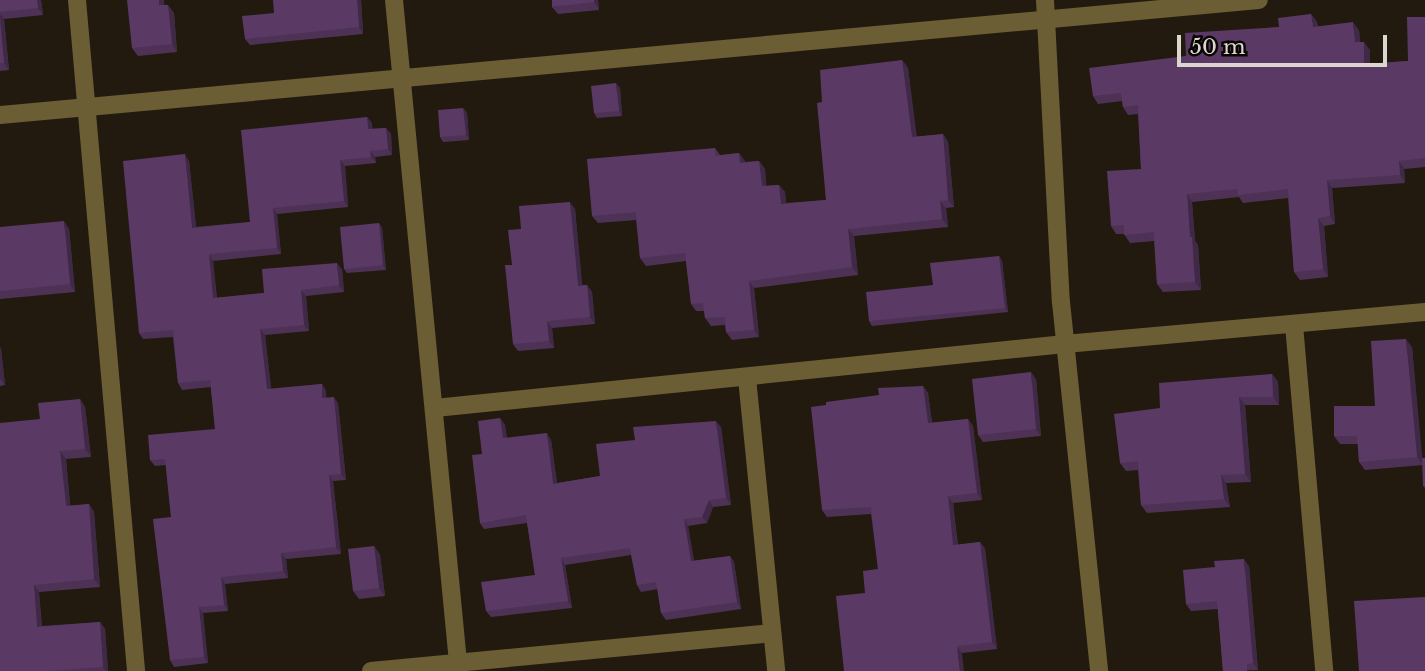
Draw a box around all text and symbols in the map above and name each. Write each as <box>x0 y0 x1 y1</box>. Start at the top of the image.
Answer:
scale bar <box>1180 21 1390 65</box>
text: 50 m <box>1190 34 1245 60</box>

